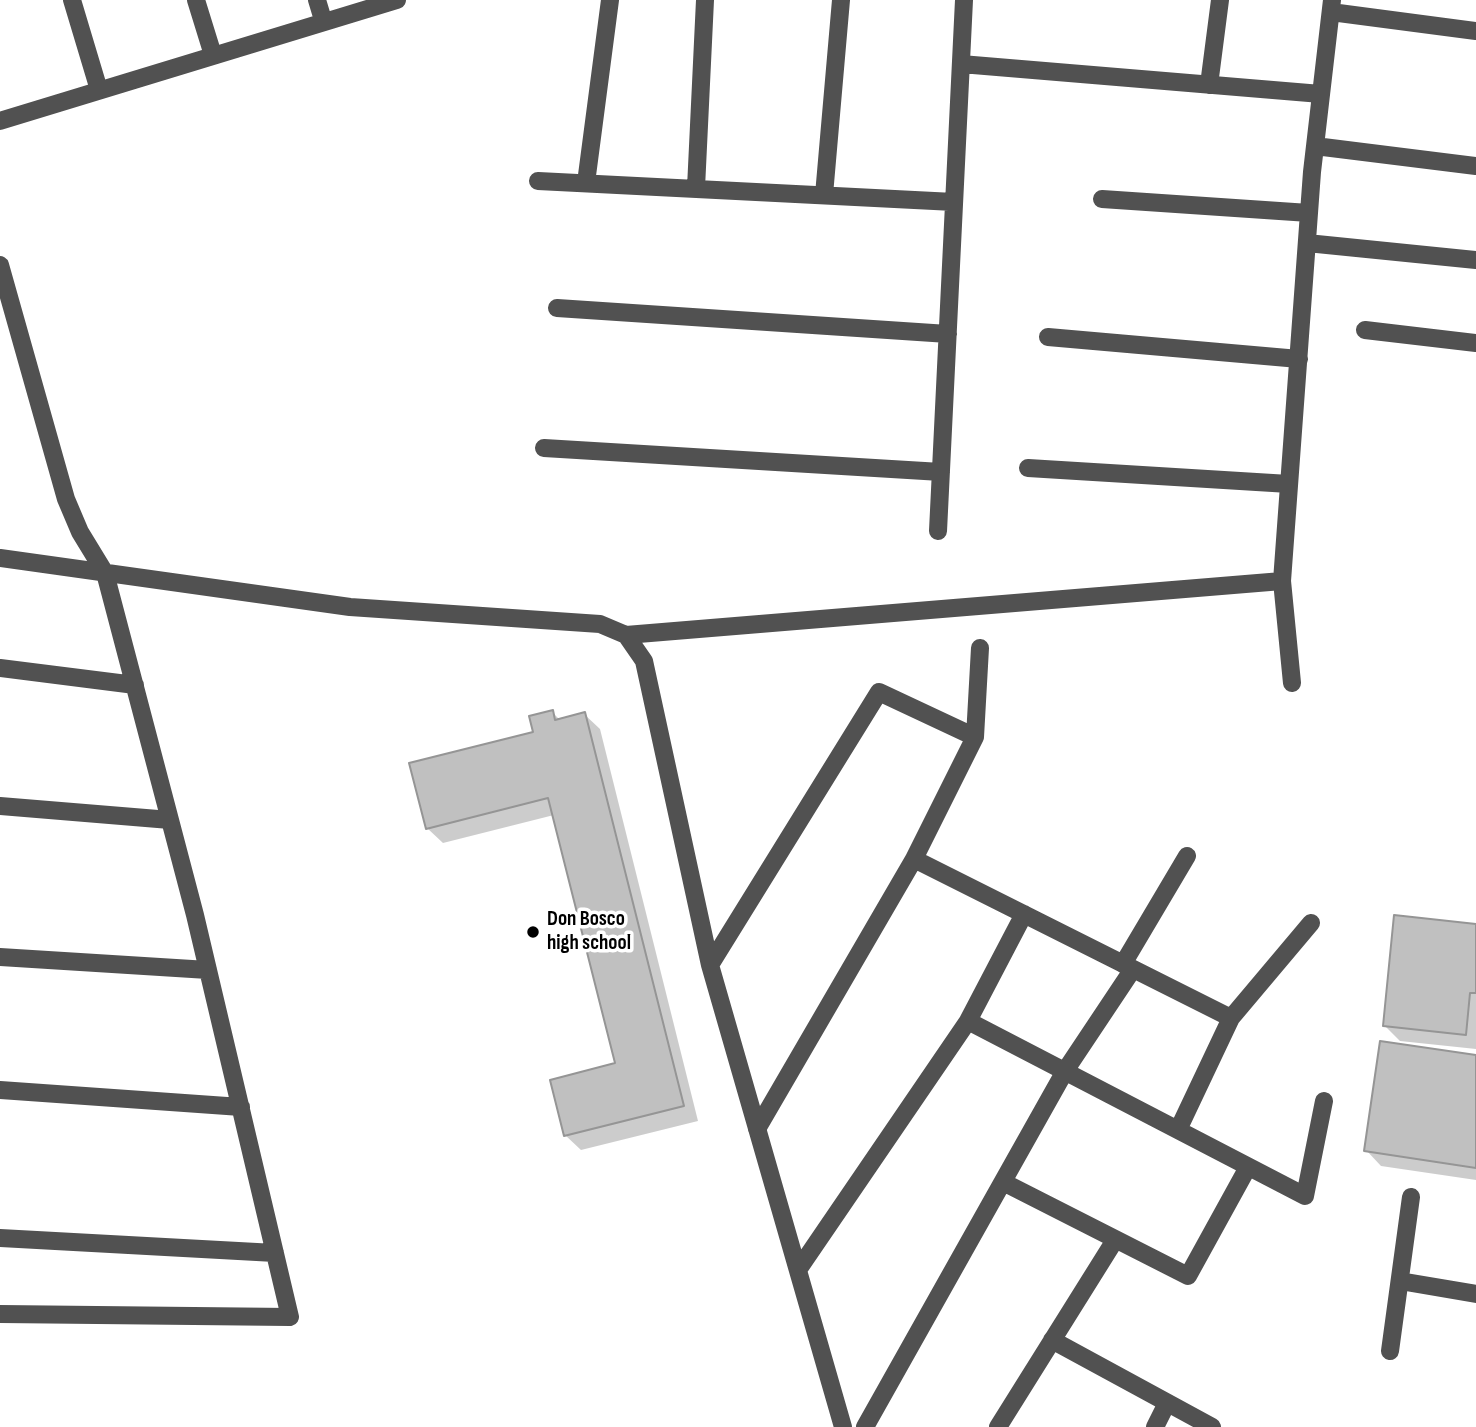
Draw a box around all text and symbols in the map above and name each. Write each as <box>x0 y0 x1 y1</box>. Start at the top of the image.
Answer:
place label: Don Bosco high school <box>547 907 631 957</box>
marker: Don Bosco high school <box>525 924 541 940</box>

